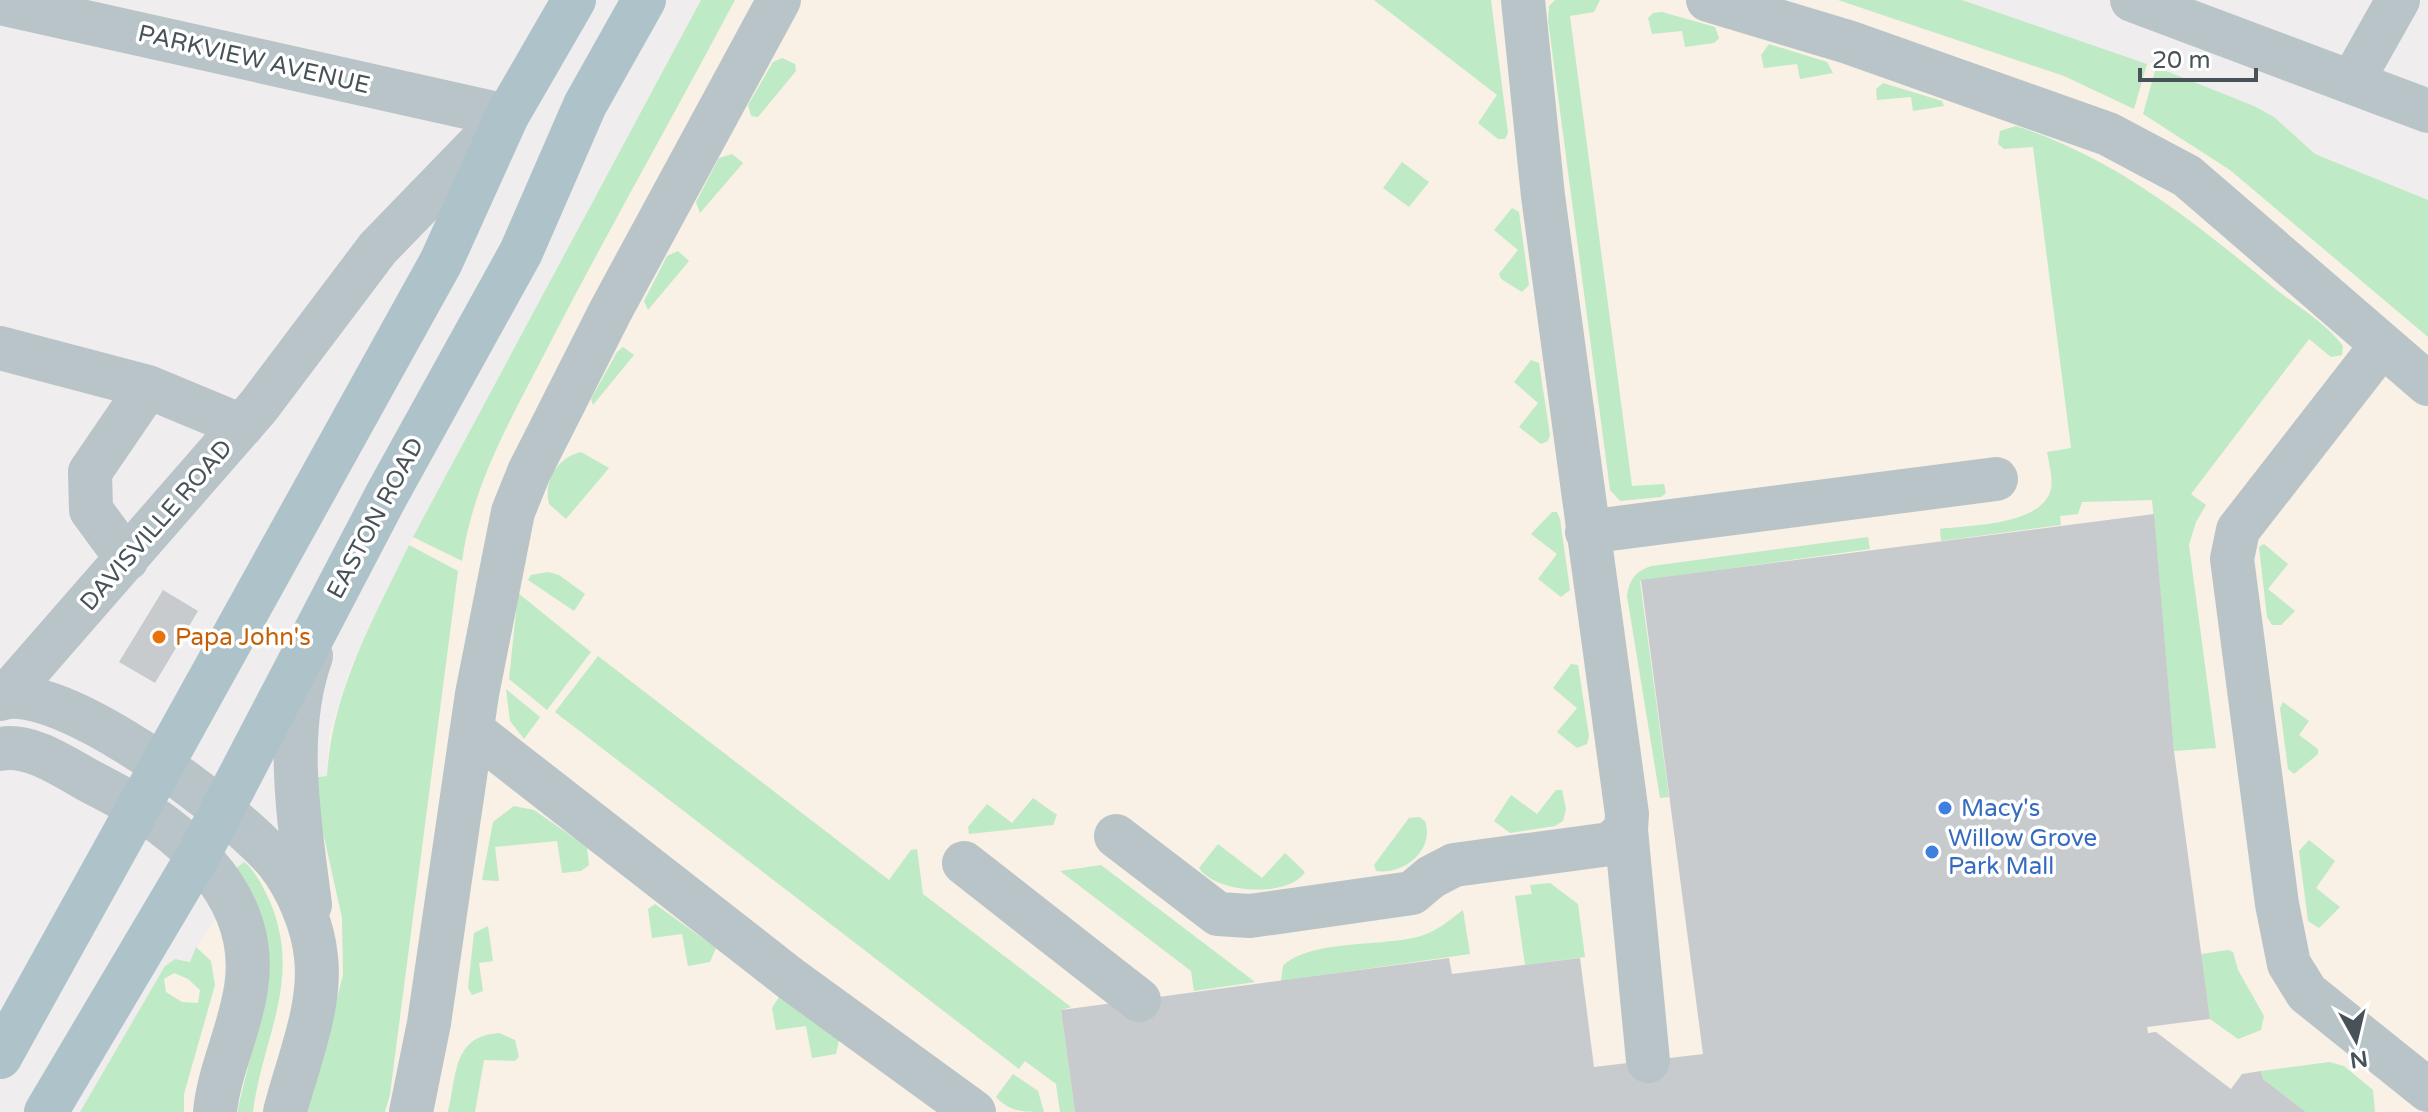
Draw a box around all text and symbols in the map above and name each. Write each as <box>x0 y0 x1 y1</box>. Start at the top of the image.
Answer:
street label: PARKVIEW AVENUE <box>135 19 373 100</box>
scale bar <box>2140 32 2256 82</box>
text: 20 m <box>2152 46 2210 75</box>
street label: EASTON ROAD <box>321 433 430 604</box>
street label: DAVISVILLE ROAD <box>74 434 239 617</box>
place label: Papa John's <box>175 623 311 652</box>
marker: Papa John's <box>150 628 168 646</box>
place label: Macy's <box>1961 794 2040 823</box>
marker: Macy's <box>1936 799 1954 817</box>
place label: Willow Grove Park Mall <box>1948 824 2097 881</box>
marker: Willow Grove Park Mall <box>1923 843 1941 861</box>
north arrow <box>2316 1000 2396 1080</box>
text: N <box>2348 1045 2369 1073</box>

